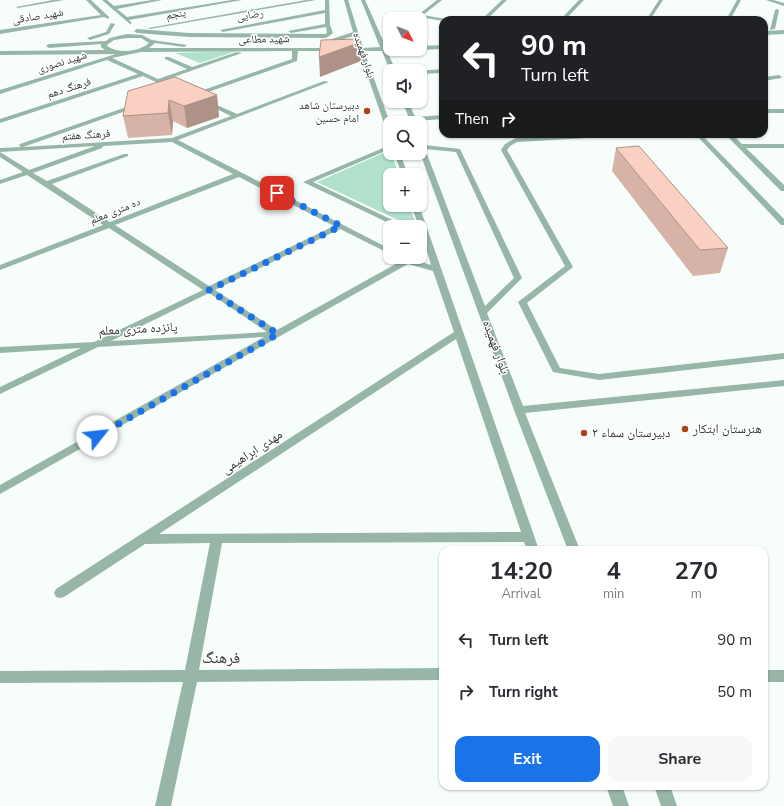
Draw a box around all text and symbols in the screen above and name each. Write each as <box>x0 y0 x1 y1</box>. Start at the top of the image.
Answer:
street label: شهید صادقی <box>11 5 65 27</box>
street label: پنجم <box>165 5 187 23</box>
street label: رضایی <box>235 5 265 25</box>
north arrow <box>383 12 427 56</box>
map controls <box>383 12 427 264</box>
text: 90 m <box>521 27 587 65</box>
street label: بلوار فهمیده <box>349 30 379 80</box>
street label: شهید مطاعی <box>238 31 290 47</box>
icon: left <box>455 32 507 84</box>
street label: شهید نصوری <box>35 47 89 77</box>
text: Turn left <box>521 63 589 87</box>
button: sound <box>383 64 427 108</box>
street label: فرهنگ دهم <box>45 74 93 102</box>
place label: دبیرستان شاهد امام حسین <box>299 98 359 126</box>
marker: دبیرستان شاهد امام حسین <box>362 106 372 116</box>
icon: right <box>497 108 519 130</box>
text: Then <box>455 109 489 129</box>
button: search <box>383 116 427 160</box>
street label: فرهنگ هفتم <box>61 126 111 144</box>
button: + <box>383 168 427 212</box>
pin <box>260 176 294 210</box>
icon: arrive <box>266 182 288 204</box>
street label: ده متری معلم <box>88 194 143 228</box>
button: − <box>383 220 427 264</box>
street label: پانزده متری معلم <box>98 318 178 340</box>
street label: بلوار فهمیده <box>478 318 514 376</box>
position arrow <box>76 415 118 457</box>
place label: هنرستان ابتکار <box>692 420 762 438</box>
place label: دبیرستان سماء ٢ <box>592 424 670 442</box>
marker: هنرستان ابتکار <box>680 424 690 434</box>
street label: مهدی ابراهیمی <box>218 426 286 478</box>
marker: دبیرستان سماء ٢ <box>579 428 589 438</box>
text: 14:20 <box>489 555 553 587</box>
text: 4 <box>606 555 621 587</box>
text: 270 <box>675 555 718 587</box>
text: Arrival <box>501 585 541 603</box>
text: min <box>603 585 624 603</box>
text: m <box>691 585 702 603</box>
icon: left <box>455 629 477 651</box>
text: Turn left <box>489 630 548 650</box>
text: 90 m <box>717 630 752 650</box>
street label: فرهنگ <box>202 647 240 669</box>
icon: right <box>455 681 477 703</box>
text: Turn right <box>489 682 558 702</box>
text: 50 m <box>717 682 752 702</box>
button: Exit <box>455 736 600 782</box>
button: Share <box>608 736 752 782</box>

